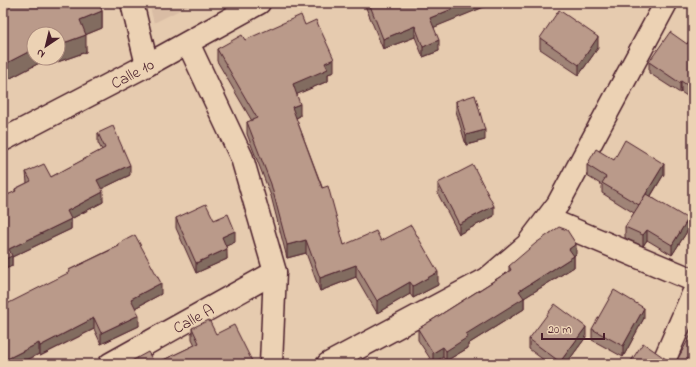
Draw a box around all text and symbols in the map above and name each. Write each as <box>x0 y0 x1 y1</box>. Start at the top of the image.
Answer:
north arrow <box>26 26 66 66</box>
text: N <box>33 45 48 62</box>
street label: Calle 10 <box>107 53 159 96</box>
street label: Calle A <box>169 299 219 341</box>
scale bar <box>542 315 604 341</box>
text: 20 m <box>548 321 571 339</box>

